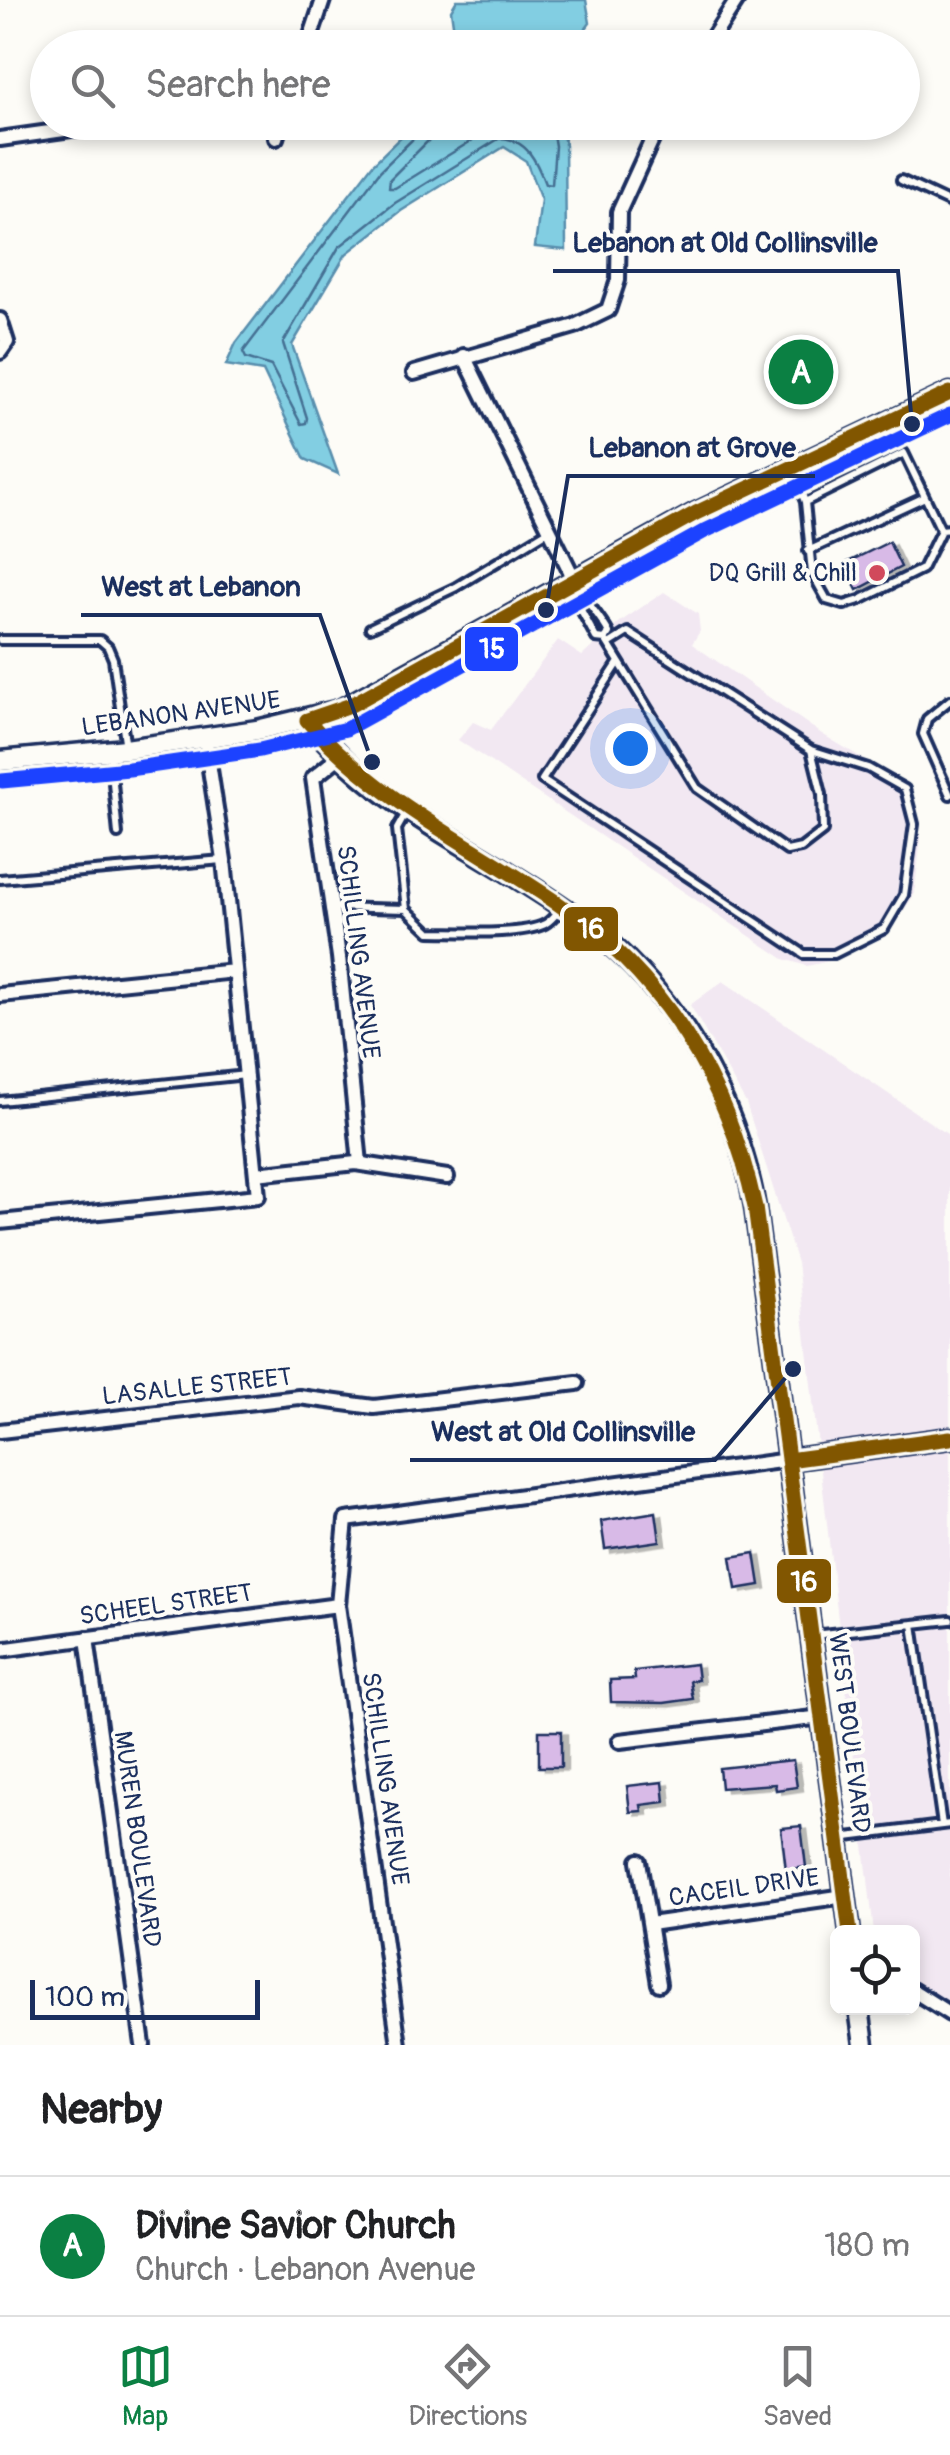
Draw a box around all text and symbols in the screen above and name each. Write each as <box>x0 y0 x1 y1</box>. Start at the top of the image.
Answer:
search box <box>30 30 920 140</box>
icon: search <box>65 58 120 113</box>
text: Search here <box>145 61 331 109</box>
callout: Lebanon at Old Collinsville <box>553 213 898 271</box>
text: Lebanon at Old Collinsville <box>572 226 879 261</box>
pin: A <box>768 334 834 410</box>
callout: Lebanon at Grove <box>568 418 815 476</box>
text: Lebanon at Grove <box>588 431 797 466</box>
callout: West at Lebanon <box>81 557 320 615</box>
place label: DQ Grill & Chill <box>709 558 857 589</box>
marker: DQ Grill & Chill <box>866 562 888 584</box>
text: West at Lebanon <box>101 570 301 605</box>
line badge: 15 <box>463 625 520 673</box>
text: 15 <box>479 632 505 667</box>
street label: LEBANON AVENUE <box>80 685 282 743</box>
your location <box>605 723 656 774</box>
street label: SCHILLING AVENUE <box>330 843 386 1061</box>
line badge: 16 <box>562 905 620 953</box>
text: 16 <box>577 912 605 947</box>
street label: LASALLE STREET <box>101 1362 293 1412</box>
callout: West at Old Collinsville <box>410 1402 715 1460</box>
text: West at Old Collinsville <box>431 1415 696 1450</box>
line badge: 16 <box>775 1557 833 1605</box>
text: 16 <box>790 1565 818 1600</box>
street label: SCHEEL STREET <box>78 1578 255 1632</box>
street label: WEST BOULEVARD <box>821 1631 877 1835</box>
street label: SCHILLING AVENUE <box>355 1670 415 1888</box>
street label: MUREN BOULEVARD <box>106 1729 168 1949</box>
street label: CACEIL DRIVE <box>667 1862 821 1914</box>
map controls <box>830 1925 920 2015</box>
button: locate <box>830 1925 920 2015</box>
scale bar <box>30 1975 260 2020</box>
text: 100 m <box>45 1980 125 2015</box>
text: Nearby <box>40 2084 162 2136</box>
text: Divine Savior Church <box>135 2202 456 2250</box>
text: A <box>62 2226 83 2266</box>
text: 180 m <box>824 2226 910 2266</box>
text: Church · Lebanon Avenue <box>135 2250 475 2290</box>
tab: Map <box>118 2339 173 2434</box>
tab: Directions <box>408 2339 527 2434</box>
tab: Saved <box>763 2339 832 2434</box>

